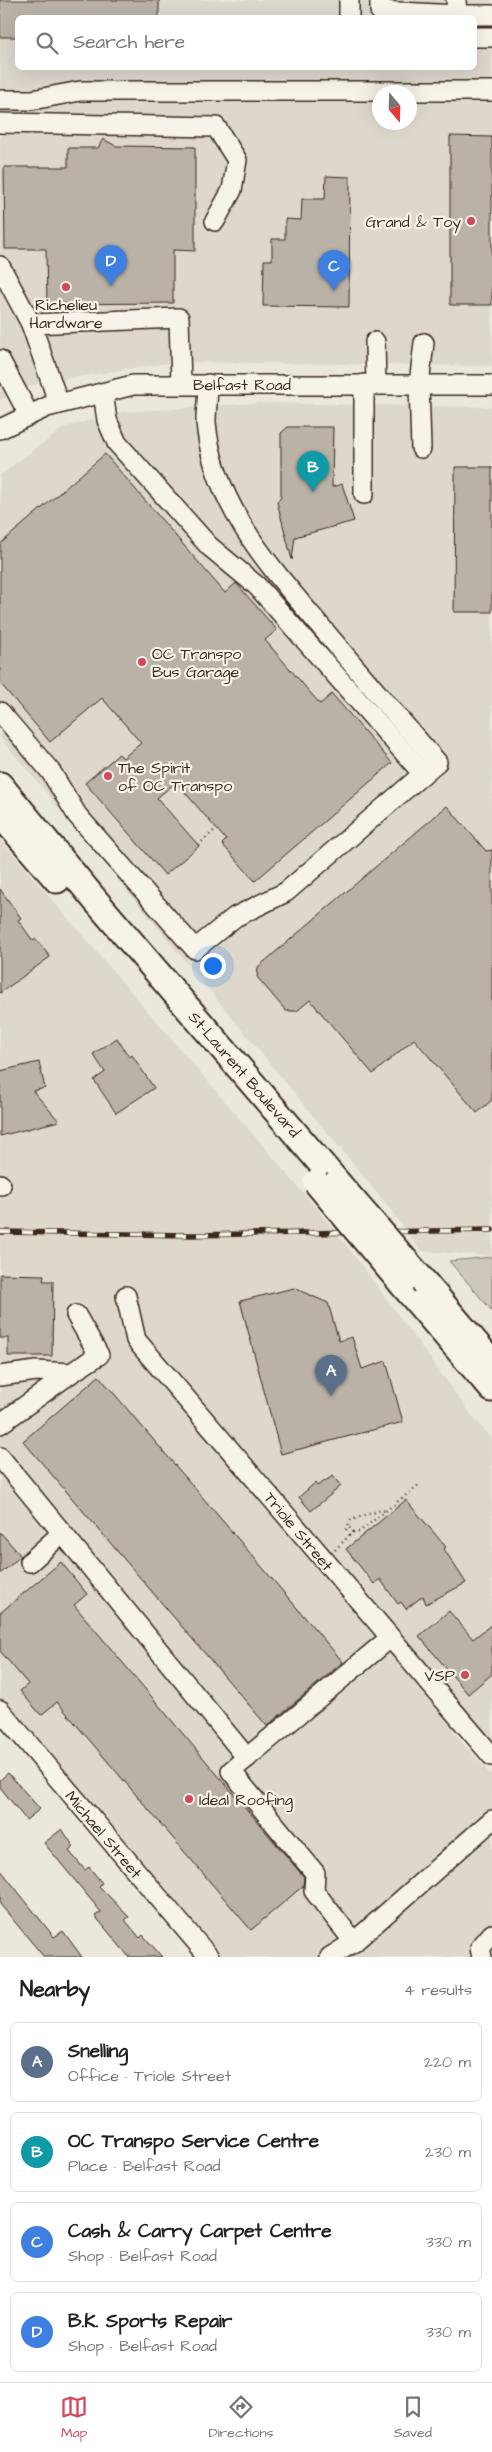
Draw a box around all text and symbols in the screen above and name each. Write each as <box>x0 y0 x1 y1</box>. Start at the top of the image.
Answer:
search box <box>15 15 477 70</box>
icon: search <box>33 29 61 57</box>
text: Search here <box>73 29 185 56</box>
north arrow <box>372 85 417 130</box>
place label: Grand & Toy <box>365 211 461 234</box>
marker: Grand & Toy <box>465 215 477 227</box>
pin: D <box>95 245 127 286</box>
pin: C <box>318 250 350 291</box>
marker: Richelieu Hardware <box>60 281 72 293</box>
place label: Richelieu Hardware <box>29 294 103 334</box>
street label: Belfast Road <box>193 374 291 396</box>
pin: B <box>297 451 329 492</box>
place label: OC Transpo Bus Garage <box>152 643 241 684</box>
marker: OC Transpo Bus Garage <box>136 656 148 668</box>
place label: The Spirit of OC Transpo <box>118 757 232 797</box>
marker: The Spirit of OC Transpo <box>102 770 114 782</box>
your location <box>200 953 226 979</box>
street label: St-Laurent Boulevard <box>183 1007 305 1142</box>
pin: A <box>315 1355 347 1396</box>
street label: Triole Street <box>259 1487 338 1576</box>
place label: VSP <box>424 1665 455 1687</box>
marker: VSP <box>459 1669 471 1681</box>
street label: Michael Street <box>60 1786 147 1884</box>
place label: Ideal Roofing <box>199 1789 293 1812</box>
marker: Ideal Roofing <box>183 1793 195 1805</box>
text: Nearby <box>20 1975 90 2004</box>
text: 4 results <box>404 1979 472 2001</box>
text: Snelling <box>68 2038 128 2065</box>
text: A <box>32 2051 42 2073</box>
text: 220 m <box>424 2051 471 2073</box>
text: Office · Triole Street <box>68 2065 231 2087</box>
text: OC Transpo Service Centre <box>68 2128 319 2155</box>
text: B <box>31 2141 43 2163</box>
text: 230 m <box>425 2141 471 2163</box>
text: Place · Belfast Road <box>68 2155 221 2177</box>
text: Cash & Carry Carpet Centre <box>68 2218 332 2245</box>
text: C <box>31 2231 43 2253</box>
text: 330 m <box>426 2231 471 2253</box>
text: Shop · Belfast Road <box>68 2245 217 2267</box>
text: B.K. Sports Repair <box>68 2308 232 2335</box>
text: D <box>32 2321 42 2343</box>
text: 330 m <box>426 2321 471 2343</box>
text: Shop · Belfast Road <box>68 2335 217 2357</box>
tab: Map <box>60 2393 88 2443</box>
tab: Directions <box>208 2393 273 2443</box>
tab: Saved <box>394 2393 432 2443</box>

